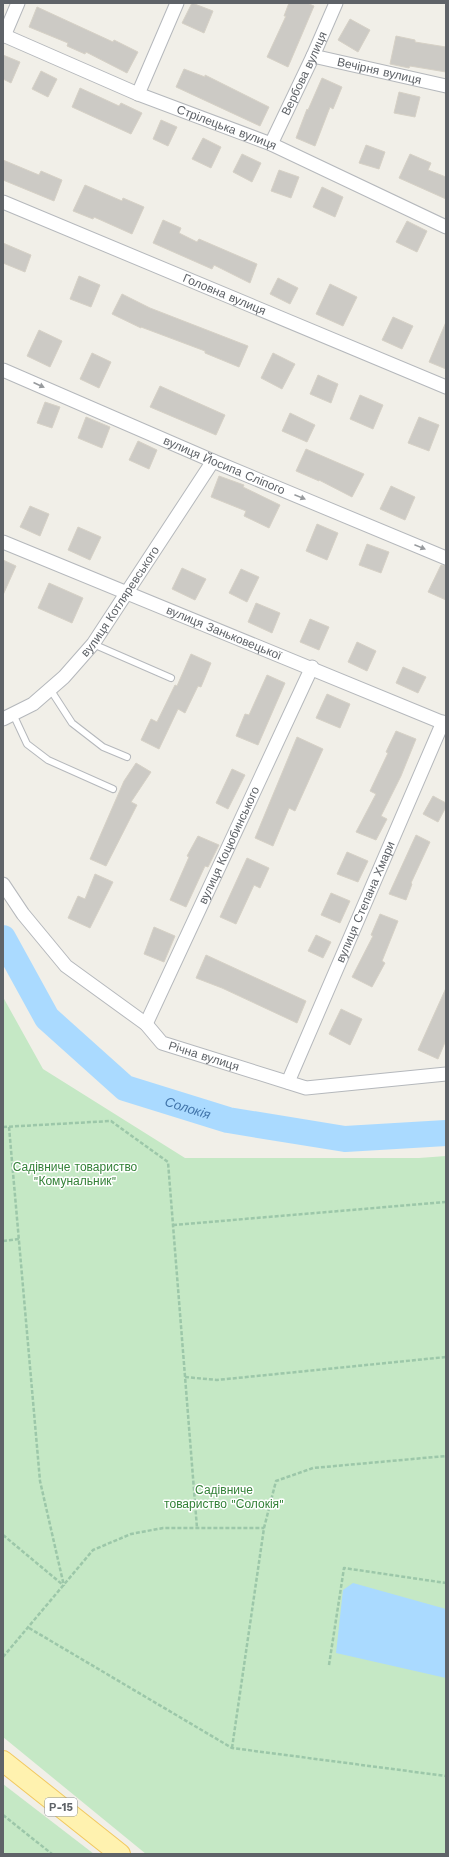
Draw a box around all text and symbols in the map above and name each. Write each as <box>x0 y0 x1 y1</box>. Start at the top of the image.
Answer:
street label: Вербова вулиця <box>279 29 330 118</box>
street label: Вечірня вулиця <box>336 55 423 87</box>
street label: Стрілецька вулиця <box>175 102 279 153</box>
street label: Головна вулиця <box>181 271 268 318</box>
one-way arrow <box>33 383 45 389</box>
street label: вулиця Йосипа Сліпого <box>161 433 288 497</box>
one-way arrow <box>294 495 306 501</box>
street label: вулиця Котляревського <box>78 543 162 660</box>
one-way arrow <box>414 544 425 550</box>
street label: вулиця Заньковецької <box>164 603 284 663</box>
street label: вулиця Коцюбинського <box>196 784 263 906</box>
street label: вулиця Степана Хмари <box>333 839 398 965</box>
street label: Річна вулиця <box>167 1038 241 1074</box>
water label: Солокія <box>163 1094 212 1122</box>
park label: Садівниче товариство "Комунальник" <box>13 1160 138 1188</box>
park label: Садівниче товариство "Солокія" <box>164 1483 284 1511</box>
road number: Р-15 <box>45 1798 77 1816</box>

